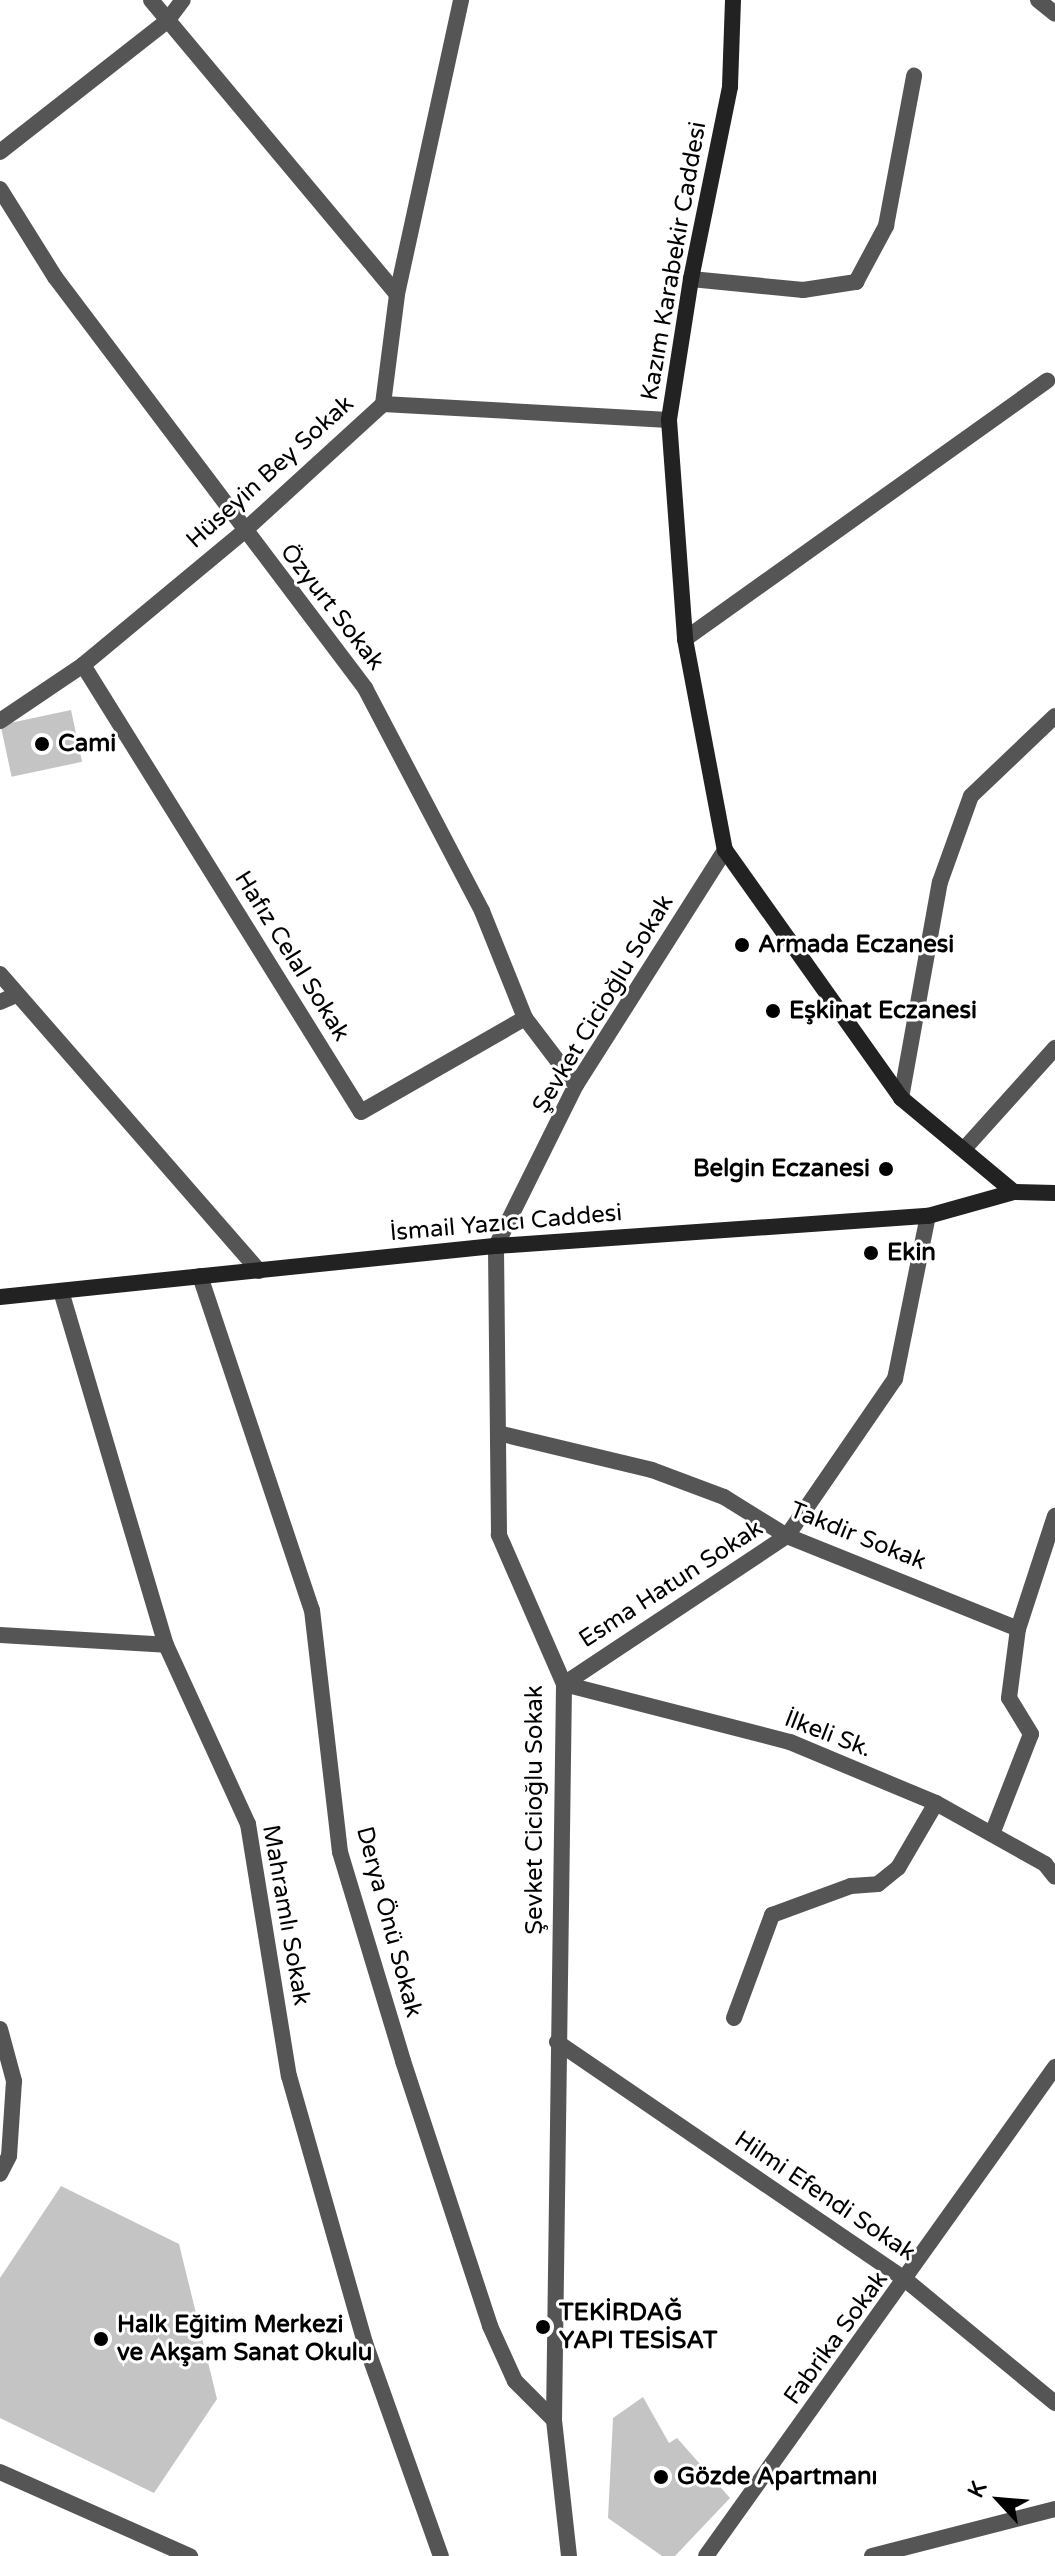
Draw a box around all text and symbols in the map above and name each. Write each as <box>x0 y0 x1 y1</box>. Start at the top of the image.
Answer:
street label: Kazım Karabekir Caddesi <box>635 119 713 403</box>
street label: Hüseyin Bey Sokak <box>180 389 360 555</box>
street label: Özyurt Sokak <box>274 538 390 676</box>
place label: Cami <box>58 730 116 758</box>
marker: Cami <box>33 735 51 753</box>
street label: Hafız Celal Sokak <box>228 866 356 1046</box>
street label: Şevket Cicioğlu Sokak <box>526 890 680 1118</box>
place label: Armada Eczanesi <box>758 931 954 959</box>
marker: Armada Eczanesi <box>733 936 751 954</box>
place label: Eşkinat Eczanesi <box>789 997 977 1025</box>
marker: Eşkinat Eczanesi <box>764 1002 782 1020</box>
place label: Belgin Eczanesi <box>693 1155 870 1183</box>
marker: Belgin Eczanesi <box>877 1160 895 1178</box>
street label: İsmail Yazıcı Caddesi <box>389 1198 623 1248</box>
place label: Ekin <box>887 1239 936 1267</box>
marker: Ekin <box>862 1244 880 1262</box>
street label: Takdir Sokak <box>786 1496 930 1576</box>
street label: Esma Hatun Sokak <box>574 1514 768 1654</box>
street label: Şevket Cicioğlu Sokak <box>521 1685 549 1935</box>
street label: İlkeli Sk. <box>780 1704 876 1764</box>
street label: Mahramlı Sokak <box>256 1822 316 2008</box>
street label: Derya Önü Sokak <box>350 1823 428 2021</box>
street label: Hilmi Efendi Sokak <box>729 2125 921 2267</box>
street label: Fabrika Sokak <box>778 2266 894 2410</box>
place label: TEKİRDAĞ YAPI TESİSAT <box>559 2299 717 2355</box>
place label: Halk Eğitim Merkezi ve Akşam Sanat Okulu <box>117 2311 372 2367</box>
marker: TEKİRDAĞ YAPI TESİSAT <box>534 2318 552 2336</box>
marker: Halk Eğitim Merkezi ve Akşam Sanat Okulu <box>92 2330 110 2348</box>
north arrow <box>959 2460 1039 2540</box>
place label: Gözde Apartmanı <box>677 2463 878 2491</box>
marker: Gözde Apartmanı <box>652 2468 670 2486</box>
text: K <box>963 2477 992 2502</box>

